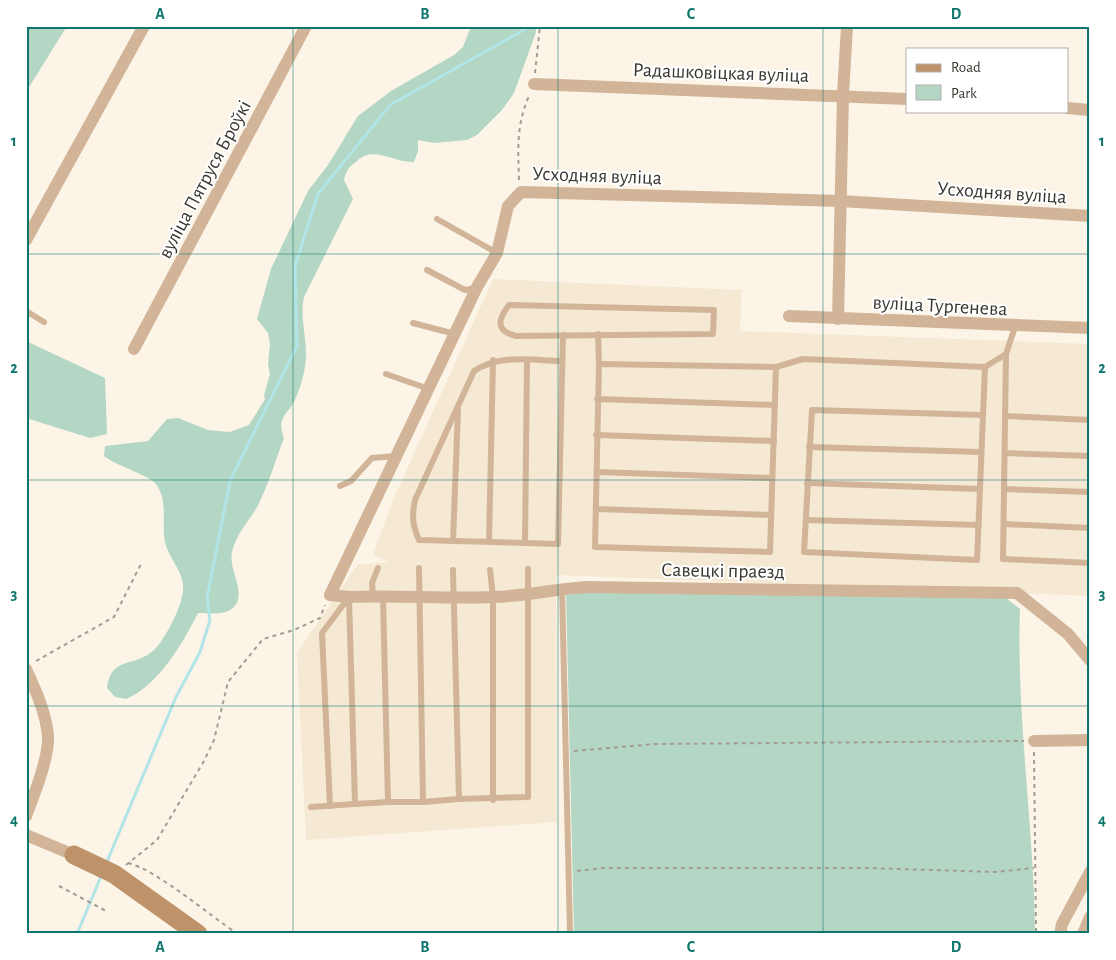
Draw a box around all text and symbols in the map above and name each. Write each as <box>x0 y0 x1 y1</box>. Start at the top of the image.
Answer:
text: A <box>155 6 165 22</box>
text: B <box>420 6 430 22</box>
text: C <box>687 6 696 22</box>
text: D <box>951 6 962 22</box>
legend <box>906 48 1068 112</box>
street label: Радашковіцкая вуліца <box>632 60 810 86</box>
text: Road <box>951 60 981 75</box>
text: Park <box>951 86 977 101</box>
street label: вуліца Пятруся Броўкі <box>155 97 255 262</box>
text: 1 <box>11 133 17 149</box>
text: 1 <box>1099 133 1105 149</box>
street label: Усходняя вуліца <box>532 164 662 188</box>
street label: Усходняя вуліца <box>937 178 1067 207</box>
street label: вуліца Тургенева <box>872 292 1008 320</box>
text: 2 <box>10 360 18 376</box>
text: 2 <box>1098 360 1106 376</box>
street label: Савецкі праезд <box>661 560 785 582</box>
text: 3 <box>11 586 18 602</box>
text: 3 <box>1099 586 1106 602</box>
text: 4 <box>10 812 18 828</box>
text: 4 <box>1098 812 1106 828</box>
text: A <box>155 939 165 955</box>
text: B <box>420 939 430 955</box>
text: C <box>687 939 696 955</box>
text: D <box>951 939 962 955</box>

